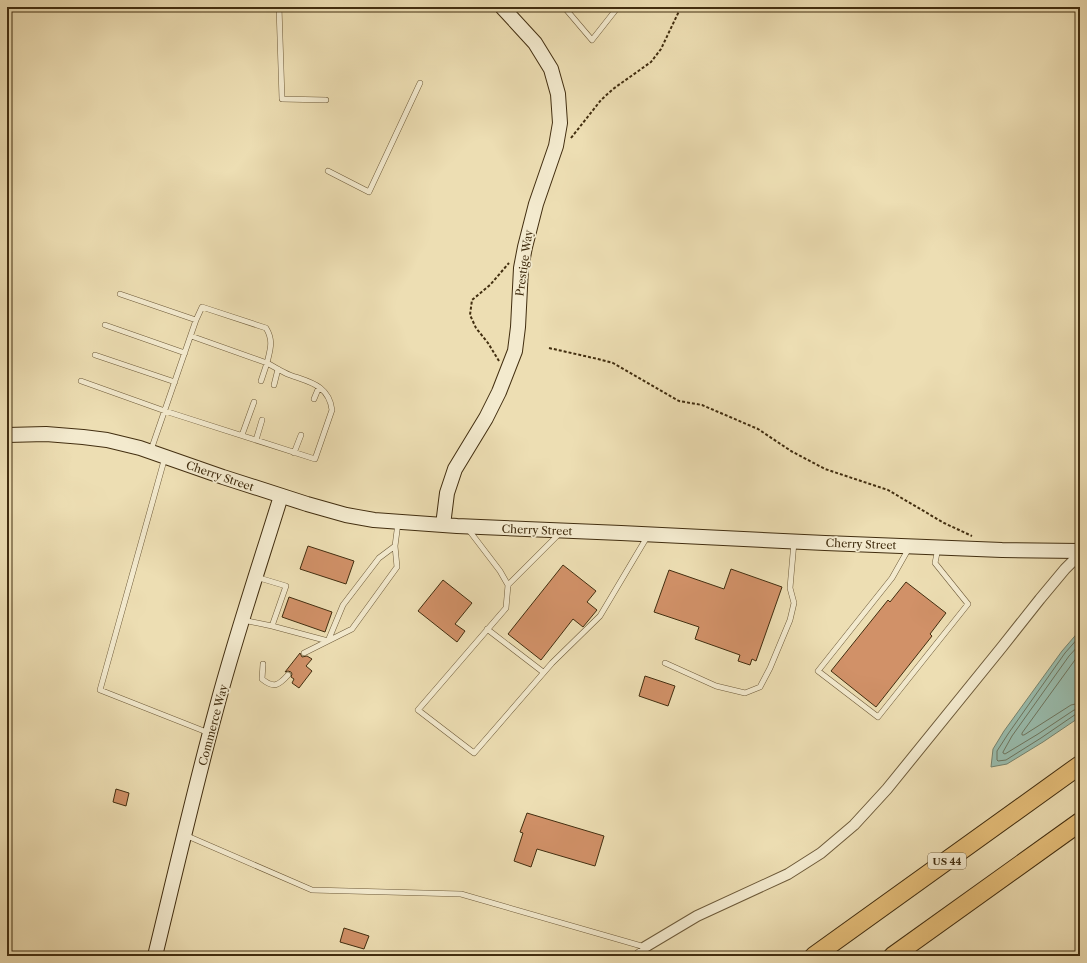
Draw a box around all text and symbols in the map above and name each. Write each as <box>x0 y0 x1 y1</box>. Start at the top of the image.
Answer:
street label: Prestige Way <box>512 228 536 297</box>
street label: Cherry Street <box>184 458 256 494</box>
street label: Cherry Street <box>501 522 573 538</box>
street label: Cherry Street <box>825 536 897 552</box>
street label: Commerce Way <box>195 682 231 767</box>
road number: US 44 <box>928 853 966 869</box>

